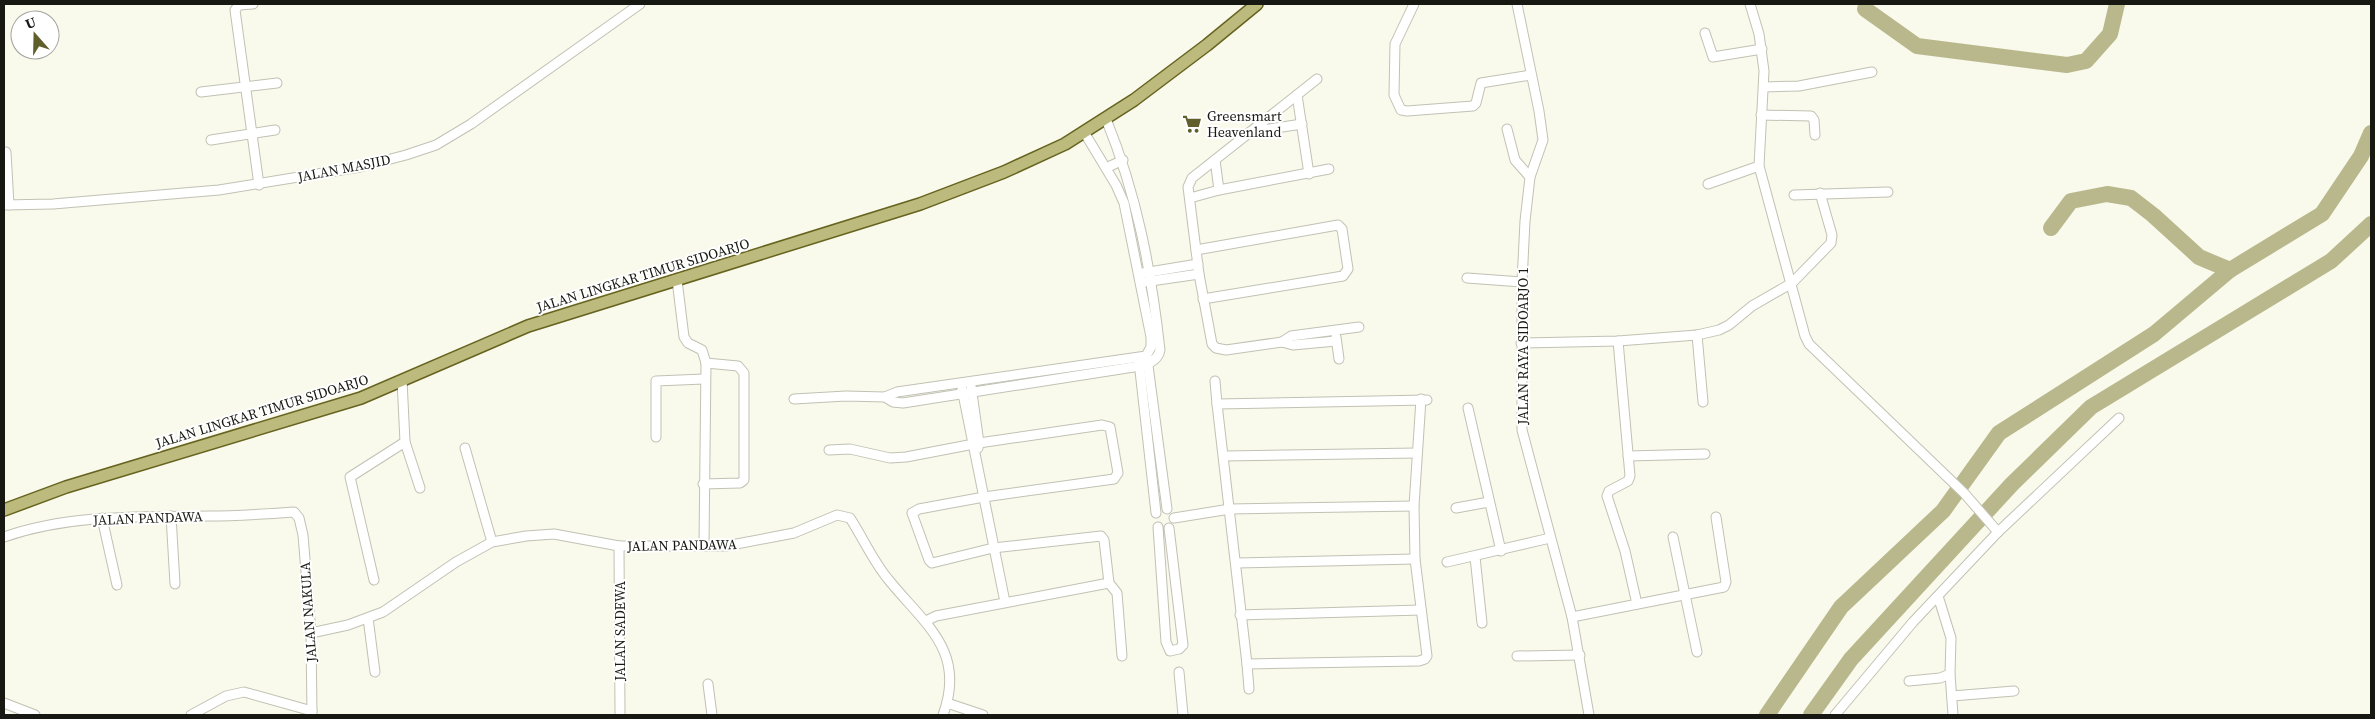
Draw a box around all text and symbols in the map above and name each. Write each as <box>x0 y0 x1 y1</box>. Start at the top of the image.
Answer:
north arrow <box>10 10 60 60</box>
text: U <box>22 12 39 34</box>
place label: Greensmart Heavenland <box>1207 106 1282 142</box>
supermarket icon: Greensmart Heavenland <box>1181 113 1203 135</box>
street label: JALAN MASJID <box>295 149 392 187</box>
street label: JALAN LINGKAR TIMUR SIDOARJO <box>533 233 752 317</box>
street label: JALAN RAYA SIDOARJO 1 <box>1513 267 1533 426</box>
street label: JALAN LINGKAR TIMUR SIDOARJO <box>152 369 371 453</box>
street label: JALAN PANDAWA <box>92 506 204 530</box>
street label: JALAN PANDAWA <box>626 534 738 556</box>
street label: JALAN NAKULA <box>294 560 322 664</box>
street label: JALAN SADEWA <box>610 580 630 682</box>

